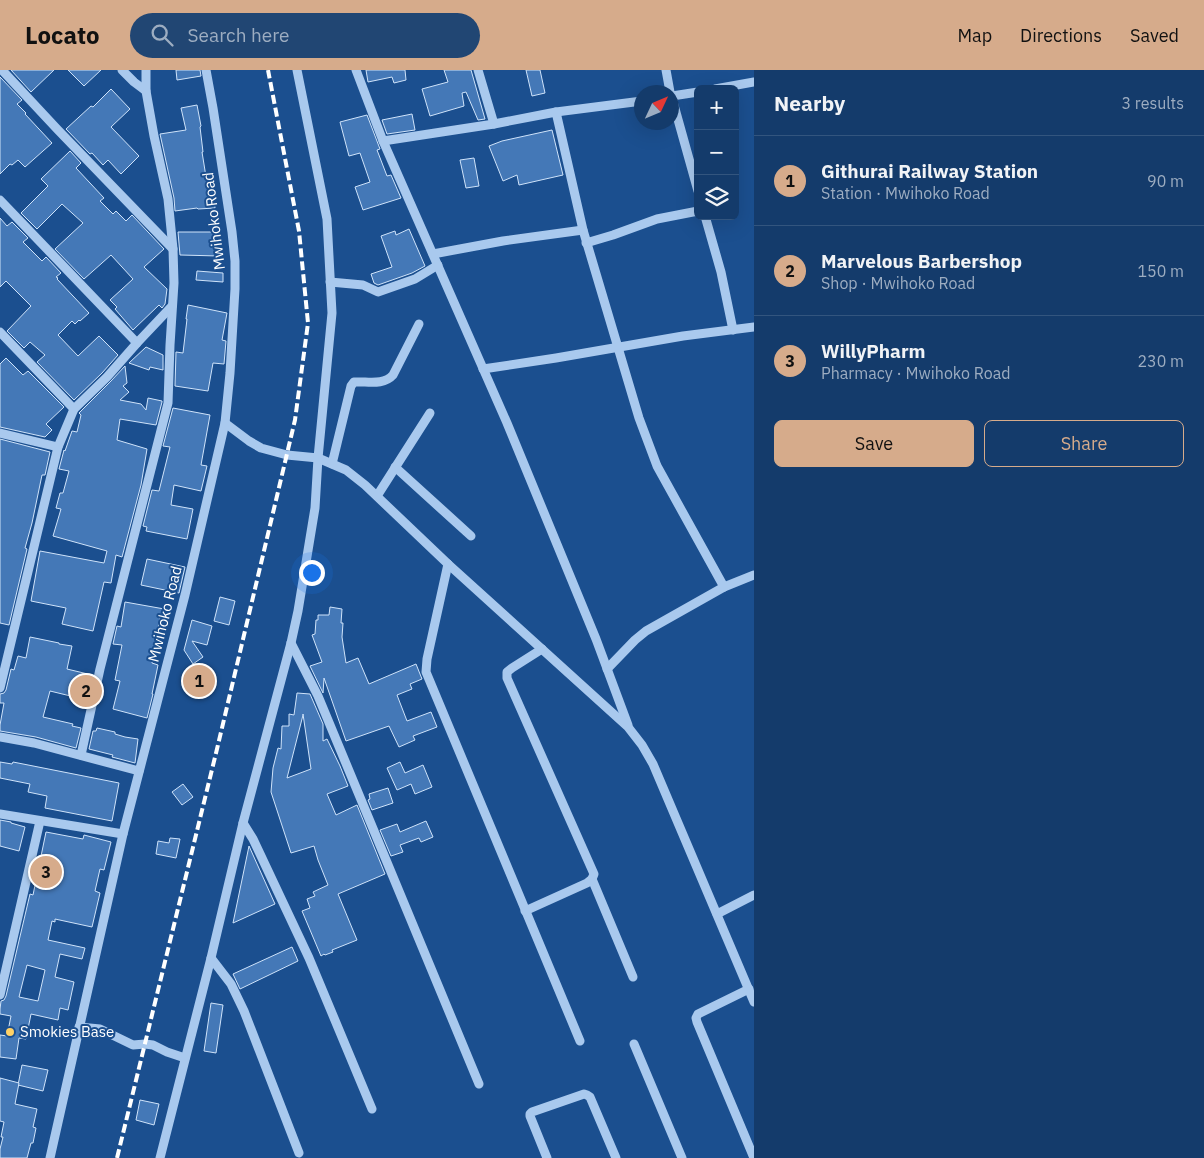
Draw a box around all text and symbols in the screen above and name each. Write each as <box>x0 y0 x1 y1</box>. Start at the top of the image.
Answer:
search box <box>130 13 480 58</box>
text: Locato <box>25 19 100 51</box>
icon: search <box>148 21 176 49</box>
text: Search here <box>188 23 289 47</box>
text: Map <box>957 24 992 47</box>
text: Directions <box>1020 24 1102 47</box>
text: Saved <box>1130 24 1179 47</box>
north arrow <box>634 85 679 130</box>
map controls <box>694 85 739 220</box>
button: + <box>694 85 739 130</box>
text: Nearby <box>774 89 845 117</box>
text: 3 results <box>1121 93 1184 113</box>
button: − <box>694 130 739 175</box>
text: Githurai Railway Station <box>821 159 1038 183</box>
street label: Mwihoko Road <box>198 171 229 271</box>
text: 1 <box>785 171 795 191</box>
text: 90 m <box>1147 171 1184 191</box>
button: layers <box>694 175 739 220</box>
text: Station · Mwihoko Road <box>821 183 990 203</box>
text: Marvelous Barbershop <box>821 249 1022 273</box>
text: 2 <box>785 261 795 281</box>
text: 150 m <box>1137 261 1184 281</box>
text: Shop · Mwihoko Road <box>821 273 975 293</box>
text: WillyPharm <box>821 339 926 363</box>
text: 3 <box>785 351 795 371</box>
text: 230 m <box>1137 351 1184 371</box>
text: Pharmacy · Mwihoko Road <box>821 363 1011 383</box>
button: Save <box>774 420 974 467</box>
button: Share <box>984 420 1184 467</box>
your location <box>299 560 325 586</box>
street label: Mwihoko Road <box>143 564 186 664</box>
pin: 1 <box>183 662 215 700</box>
pin: 2 <box>70 672 102 710</box>
pin: 3 <box>30 853 62 891</box>
place label: Smokies Base <box>20 1022 114 1041</box>
marker: Smokies Base <box>4 1026 16 1038</box>

